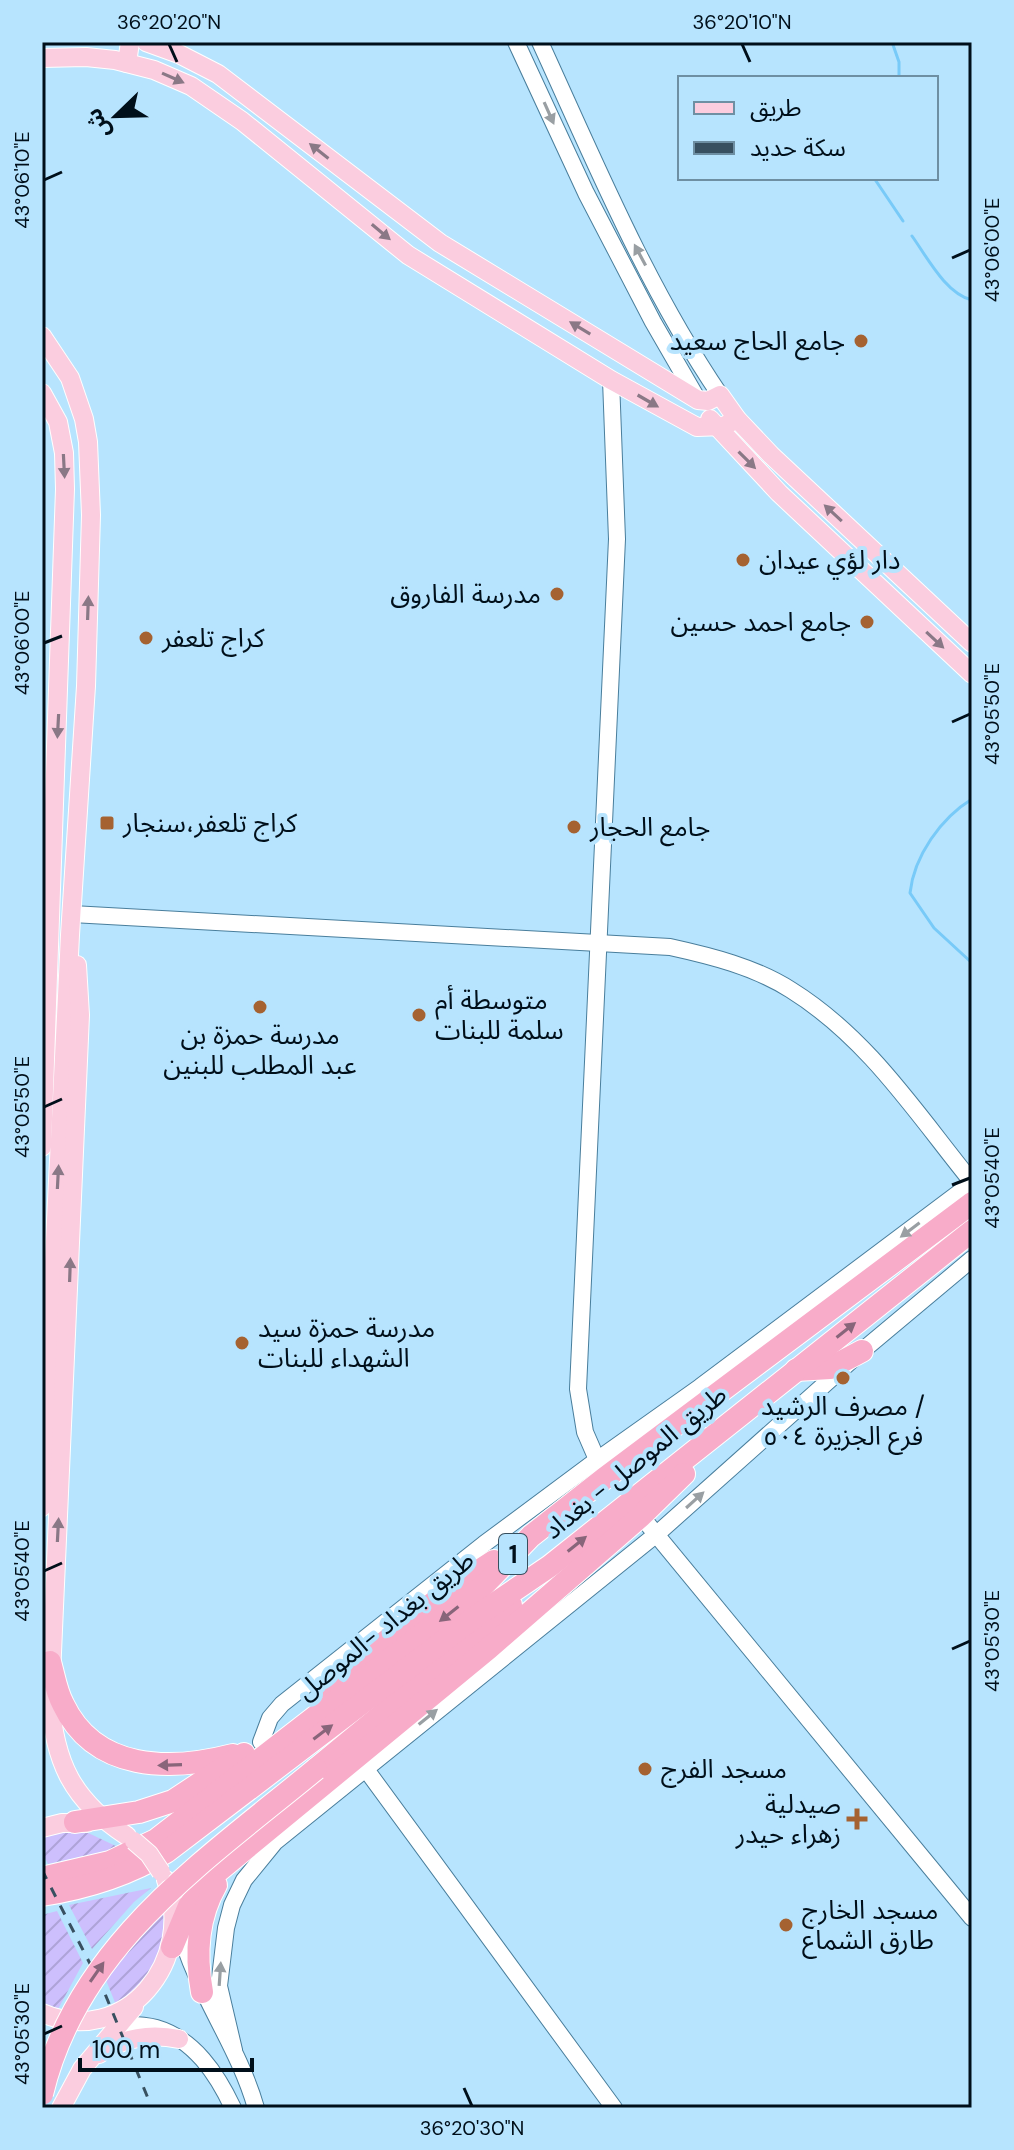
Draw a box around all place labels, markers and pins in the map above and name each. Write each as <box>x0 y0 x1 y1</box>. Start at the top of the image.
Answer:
place label: جامع الحاج سعيد <box>670 324 845 361</box>
marker: جامع الحاج سعيد <box>852 332 870 350</box>
place label: دار لؤي عيدان <box>759 543 900 580</box>
marker: دار لؤي عيدان <box>734 551 752 569</box>
place label: مدرسة الفاروق <box>390 577 541 611</box>
marker: مدرسة الفاروق <box>548 585 566 603</box>
place label: جامع احمد حسين <box>670 605 851 642</box>
marker: جامع احمد حسين <box>858 613 876 631</box>
place label: كراج تلعفر <box>161 621 265 657</box>
marker: كراج تلعفر <box>137 629 155 647</box>
place label: كراج تلعفر،سنجار <box>122 806 297 842</box>
place label: جامع الحجار <box>589 810 710 847</box>
marker: كراج تلعفر،سنجار <box>98 814 116 832</box>
marker: جامع الحجار <box>565 818 583 836</box>
place label: متوسطة أم سلمة للبنات <box>435 983 564 1047</box>
marker: مدرسة حمزة بن عبد المطلب للبنين <box>251 998 269 1016</box>
marker: متوسطة أم سلمة للبنات <box>410 1006 428 1024</box>
place label: مدرسة حمزة بن عبد المطلب للبنين <box>163 1018 357 1082</box>
place label: مدرسة حمزة سيد الشهداء للبنات <box>258 1311 435 1375</box>
marker: مدرسة حمزة سيد الشهداء للبنات <box>233 1334 251 1352</box>
marker: مصرف الرشيد / فرع الجزيرة ٥٠٤ <box>834 1369 852 1387</box>
place label: مصرف الرشيد / فرع الجزيرة ٥٠٤ <box>761 1389 925 1455</box>
place label: مسجد الفرج <box>661 1752 787 1788</box>
marker: مسجد الفرج <box>636 1760 654 1778</box>
place label: صيدلية زهراء حيدر <box>735 1787 841 1851</box>
marker: صيدلية زهراء حيدر <box>848 1810 866 1828</box>
place label: مسجد الخارج طارق الشماع <box>802 1893 938 1959</box>
marker: مسجد الخارج طارق الشماع <box>777 1916 795 1934</box>

